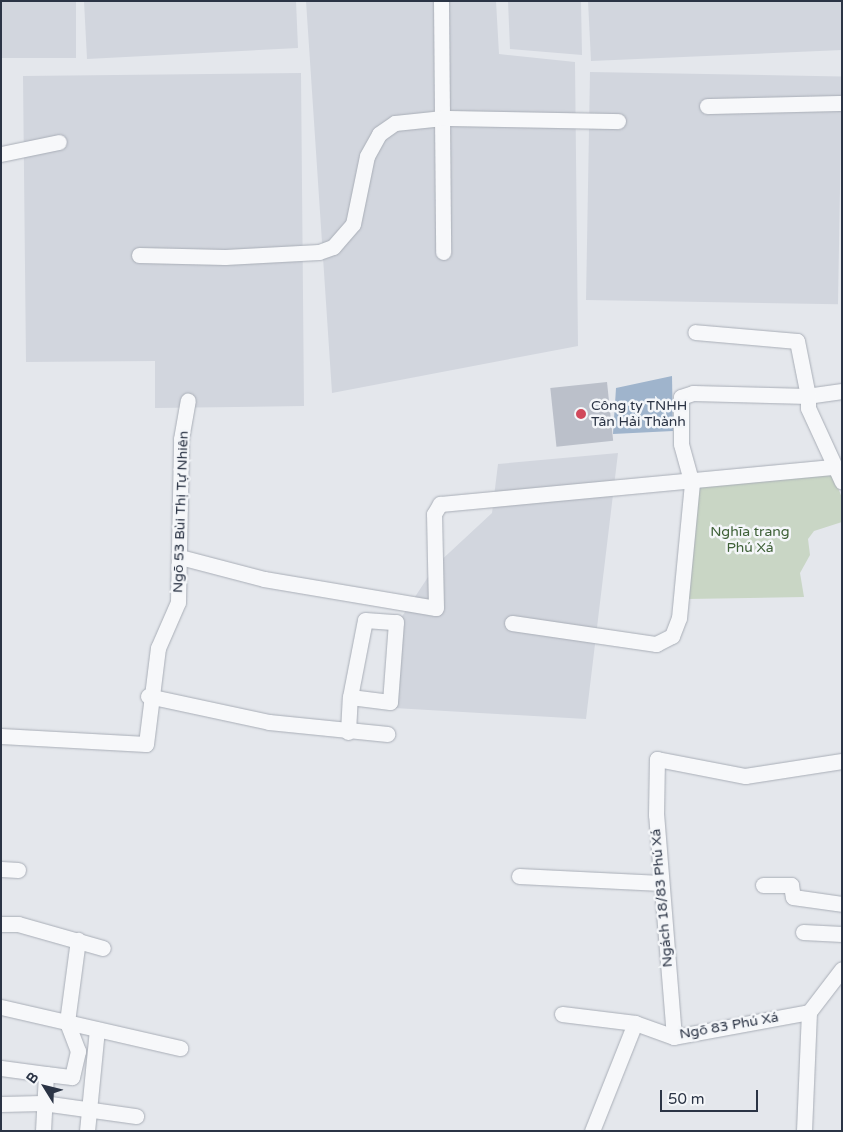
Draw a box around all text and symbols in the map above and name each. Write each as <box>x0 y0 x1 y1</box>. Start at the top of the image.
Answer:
place label: Công ty TNHH Tân Hải Thành <box>591 398 687 431</box>
marker: Công ty TNHH Tân Hải Thành <box>575 408 587 420</box>
street label: Ngõ 53 Bùi Thị Tự Nhiên <box>170 431 192 593</box>
park label: Nghĩa trang Phú Xá <box>710 524 790 556</box>
street label: Ngách 18/83 Phú Xá <box>648 828 676 968</box>
street label: Ngõ 83 Phú Xá <box>678 1009 780 1043</box>
north arrow <box>20 1062 70 1112</box>
text: B <box>23 1069 42 1087</box>
scale bar <box>663 1080 760 1112</box>
text: 50 m <box>668 1090 705 1108</box>

